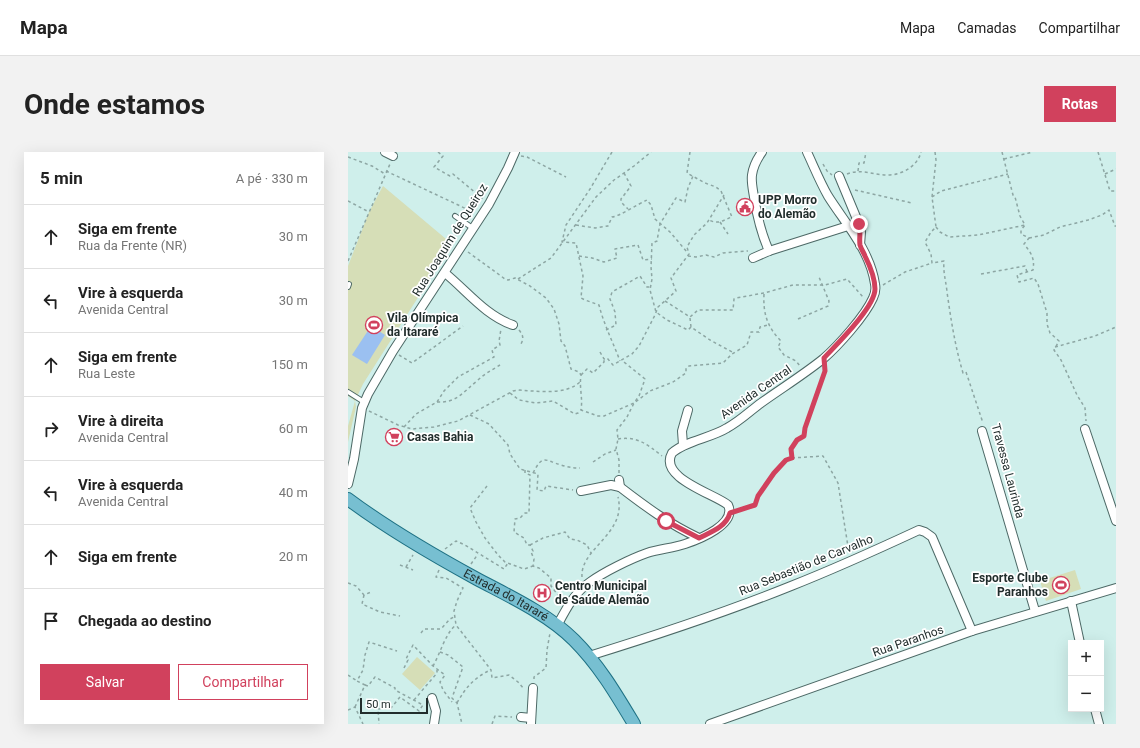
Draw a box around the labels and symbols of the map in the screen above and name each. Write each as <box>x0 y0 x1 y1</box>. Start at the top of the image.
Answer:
street label: Rua Joaquim de Queiroz <box>410 181 490 299</box>
place label: UPP Morro do Alemão <box>758 193 817 221</box>
public building icon: UPP Morro do Alemão <box>735 197 755 217</box>
route end <box>850 215 868 233</box>
place label: Vila Olímpica da Itararé <box>387 311 459 339</box>
sports icon: Vila Olímpica da Itararé <box>364 315 384 335</box>
street label: Avenida Central <box>718 362 794 422</box>
street label: Travessa Laurinda <box>989 422 1027 520</box>
supermarket icon: Casas Bahia <box>384 427 404 447</box>
place label: Casas Bahia <box>407 430 474 444</box>
route start <box>657 512 675 530</box>
street label: Rua Sebastião de Carvalho <box>737 532 875 598</box>
street label: Estrada do Itararé <box>461 566 551 624</box>
place label: Esporte Clube Paranhos <box>972 571 1049 599</box>
sports icon: Esporte Clube Paranhos <box>1051 575 1071 595</box>
place label: Centro Municipal de Saúde Alemão <box>555 579 650 607</box>
hospital icon: Centro Municipal de Saúde Alemão <box>532 583 552 603</box>
street label: Rua Paranhos <box>871 622 945 660</box>
scale bar <box>360 696 428 715</box>

